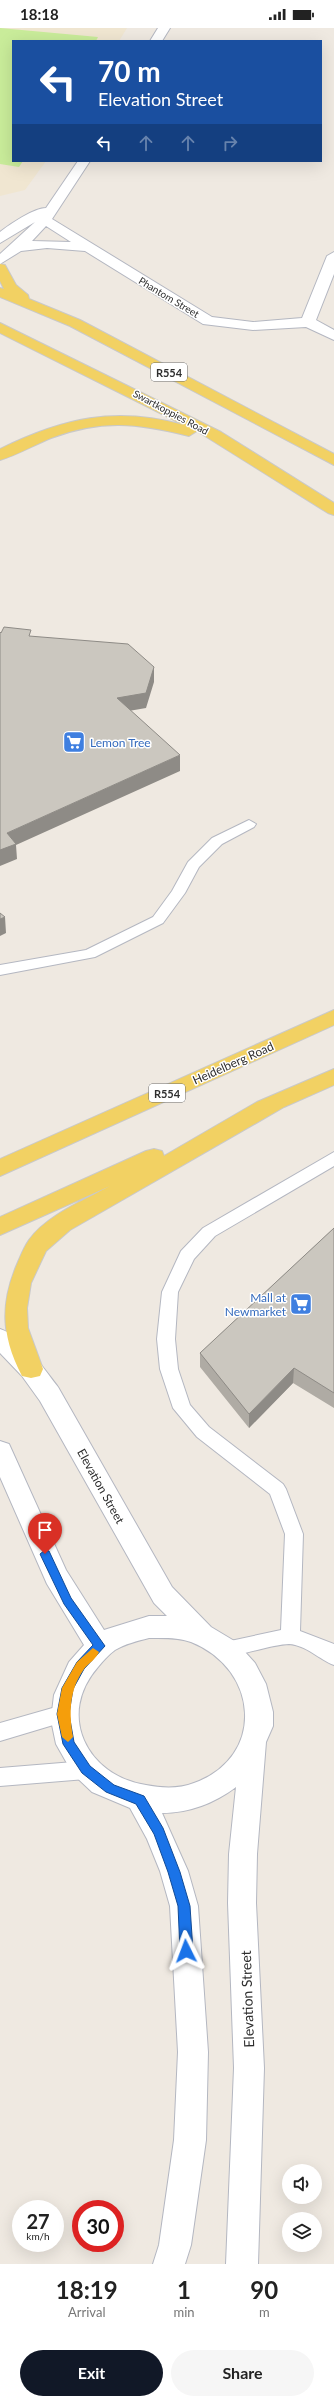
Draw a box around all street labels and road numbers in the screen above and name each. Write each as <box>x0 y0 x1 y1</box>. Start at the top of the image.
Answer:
street label: Phantom Street <box>137 274 202 320</box>
road number: R554 <box>151 363 187 381</box>
street label: Swartkoppies Road <box>131 387 211 437</box>
street label: Heidelberg Road <box>190 1038 276 1088</box>
road number: R554 <box>149 1084 185 1102</box>
street label: Elevation Street <box>74 1446 128 1527</box>
street label: Elevation Street <box>237 1950 257 2048</box>

